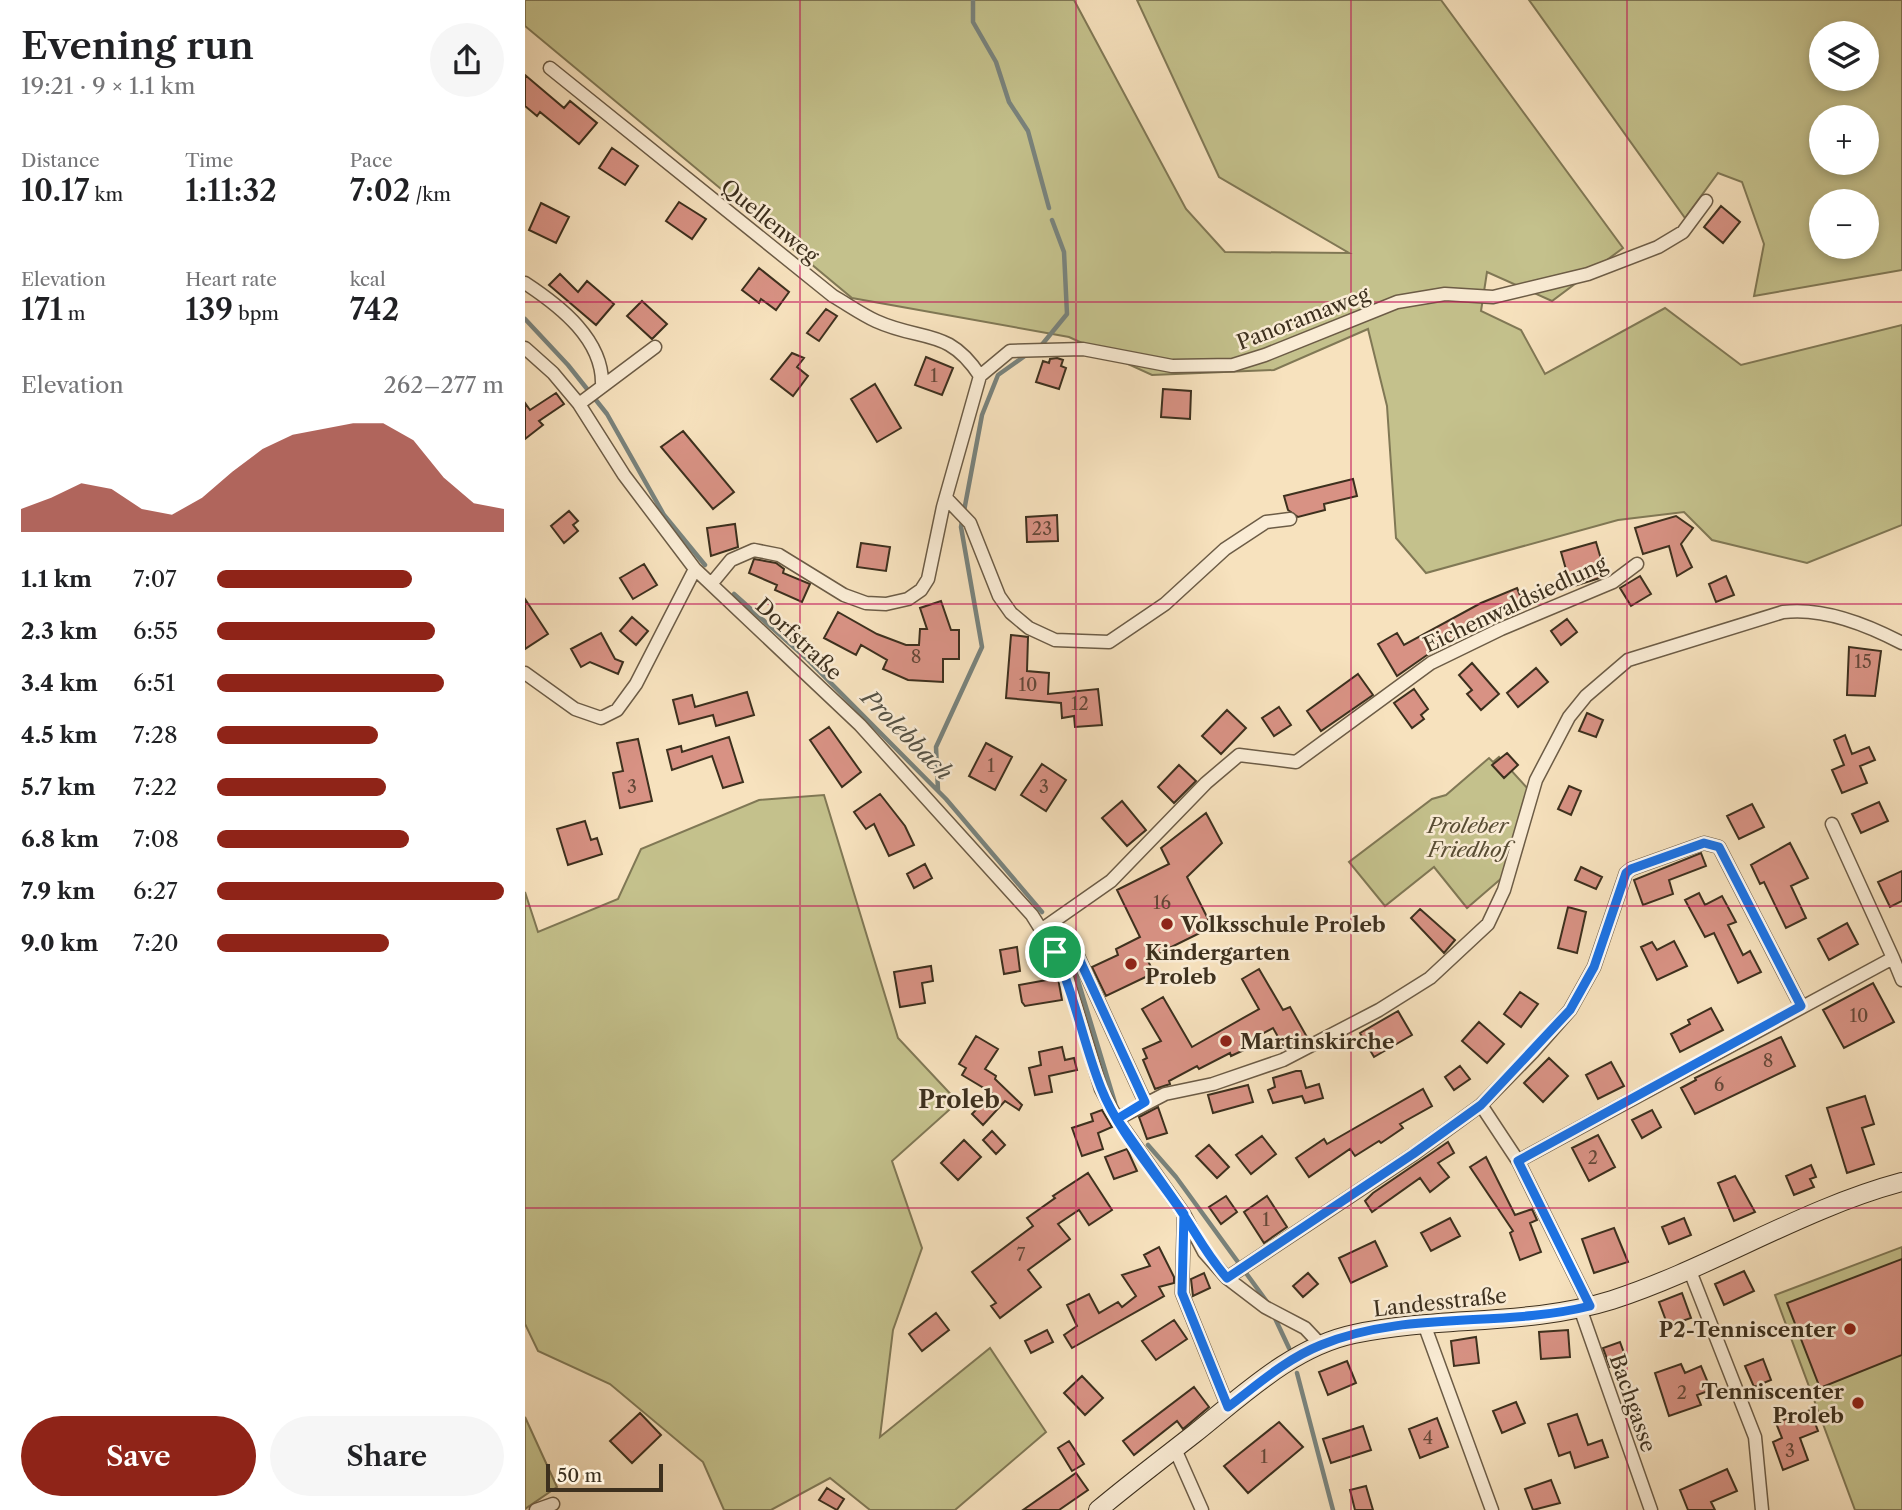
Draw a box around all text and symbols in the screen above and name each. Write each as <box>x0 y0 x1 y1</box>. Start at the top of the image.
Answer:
map controls <box>1809 21 1879 259</box>
button: layers <box>1809 21 1879 91</box>
text: Evening run <box>21 22 254 69</box>
button: share <box>430 23 504 97</box>
text: 19:21 · 9 × 1.1 km <box>21 72 195 100</box>
button: + <box>1809 105 1879 175</box>
text: Distance <box>21 149 100 172</box>
text: Time <box>185 149 233 172</box>
text: Pace <box>350 149 393 172</box>
text: 10.17 <box>21 172 89 209</box>
text: 1:11:32 <box>185 172 277 209</box>
text: 7:02 <box>350 172 410 209</box>
street label: Quellenweg <box>716 174 825 269</box>
text: km <box>89 183 123 206</box>
text: /km <box>410 183 451 206</box>
button: − <box>1809 189 1879 259</box>
text: Elevation <box>21 268 106 291</box>
text: Heart rate <box>185 268 277 291</box>
text: kcal <box>350 268 386 291</box>
street label: Panoramaweg <box>1233 281 1374 355</box>
text: 171 <box>21 291 63 328</box>
text: 139 <box>185 291 233 328</box>
text: 742 <box>350 291 399 328</box>
text: m <box>63 302 86 325</box>
text: bpm <box>233 302 279 325</box>
house number: 1 <box>930 365 938 387</box>
text: Elevation <box>21 371 124 399</box>
text: 262–277 m <box>384 371 504 399</box>
house number: 23 <box>1032 518 1052 540</box>
street label: Eichenwaldsiedlung <box>1419 550 1612 658</box>
text: 1.1 km <box>21 565 92 593</box>
text: 7:07 <box>133 565 177 593</box>
street label: Dorfstraße <box>751 593 847 685</box>
text: 2.3 km <box>21 617 98 645</box>
text: 6:55 <box>133 617 178 645</box>
house number: 8 <box>911 646 921 668</box>
house number: 15 <box>1854 651 1872 673</box>
text: 3.4 km <box>21 669 98 697</box>
text: 6:51 <box>133 669 175 697</box>
house number: 10 <box>1019 674 1037 696</box>
water label: Prolebbach <box>854 682 958 786</box>
house number: 12 <box>1071 693 1089 715</box>
text: 4.5 km <box>21 721 98 749</box>
text: 7:28 <box>133 721 178 749</box>
house number: 1 <box>987 755 995 777</box>
text: 5.7 km <box>21 773 96 801</box>
text: 7:22 <box>133 773 177 801</box>
house number: 3 <box>627 776 637 798</box>
house number: 3 <box>1039 776 1049 798</box>
park label: Proleber Friedhof <box>1426 813 1516 862</box>
text: 6.8 km <box>21 825 99 853</box>
text: 7:08 <box>133 825 179 853</box>
text: 7.9 km <box>21 877 95 905</box>
text: 6:27 <box>133 877 177 905</box>
house number: 16 <box>1153 892 1171 914</box>
place label: Volksschule Proleb <box>1180 912 1386 937</box>
marker: Volksschule Proleb <box>1159 916 1175 932</box>
pin <box>1025 922 1085 982</box>
text: 9.0 km <box>21 929 98 957</box>
text: 7:20 <box>133 929 179 957</box>
icon: arrive <box>1036 933 1074 971</box>
place label: Kindergarten Proleb <box>1145 940 1291 989</box>
marker: Kindergarten Proleb <box>1123 956 1139 972</box>
house number: 10 <box>1850 1005 1868 1027</box>
place label: Martinskirche <box>1240 1029 1394 1054</box>
marker: Martinskirche <box>1218 1033 1234 1049</box>
house number: 8 <box>1763 1050 1773 1072</box>
house number: 6 <box>1714 1074 1724 1096</box>
district label: Proleb <box>918 1085 1000 1114</box>
house number: 2 <box>1588 1147 1598 1169</box>
house number: 1 <box>1262 1209 1270 1231</box>
house number: 7 <box>1017 1244 1026 1266</box>
street label: Landesstraße <box>1372 1283 1508 1321</box>
place label: P2-Tenniscenter <box>1659 1317 1837 1342</box>
marker: P2-Tenniscenter <box>1842 1321 1858 1337</box>
street label: Bachgasse <box>1605 1351 1661 1455</box>
place label: Tenniscenter Proleb <box>1701 1379 1845 1428</box>
house number: 2 <box>1677 1382 1687 1404</box>
marker: Tenniscenter Proleb <box>1850 1395 1866 1411</box>
button: Save <box>21 1416 256 1496</box>
button: Share <box>270 1416 504 1496</box>
house number: 4 <box>1423 1427 1433 1449</box>
house number: 3 <box>1785 1440 1795 1462</box>
house number: 1 <box>1260 1446 1268 1468</box>
scale bar <box>546 1461 663 1493</box>
text: 50 m <box>557 1464 602 1487</box>

